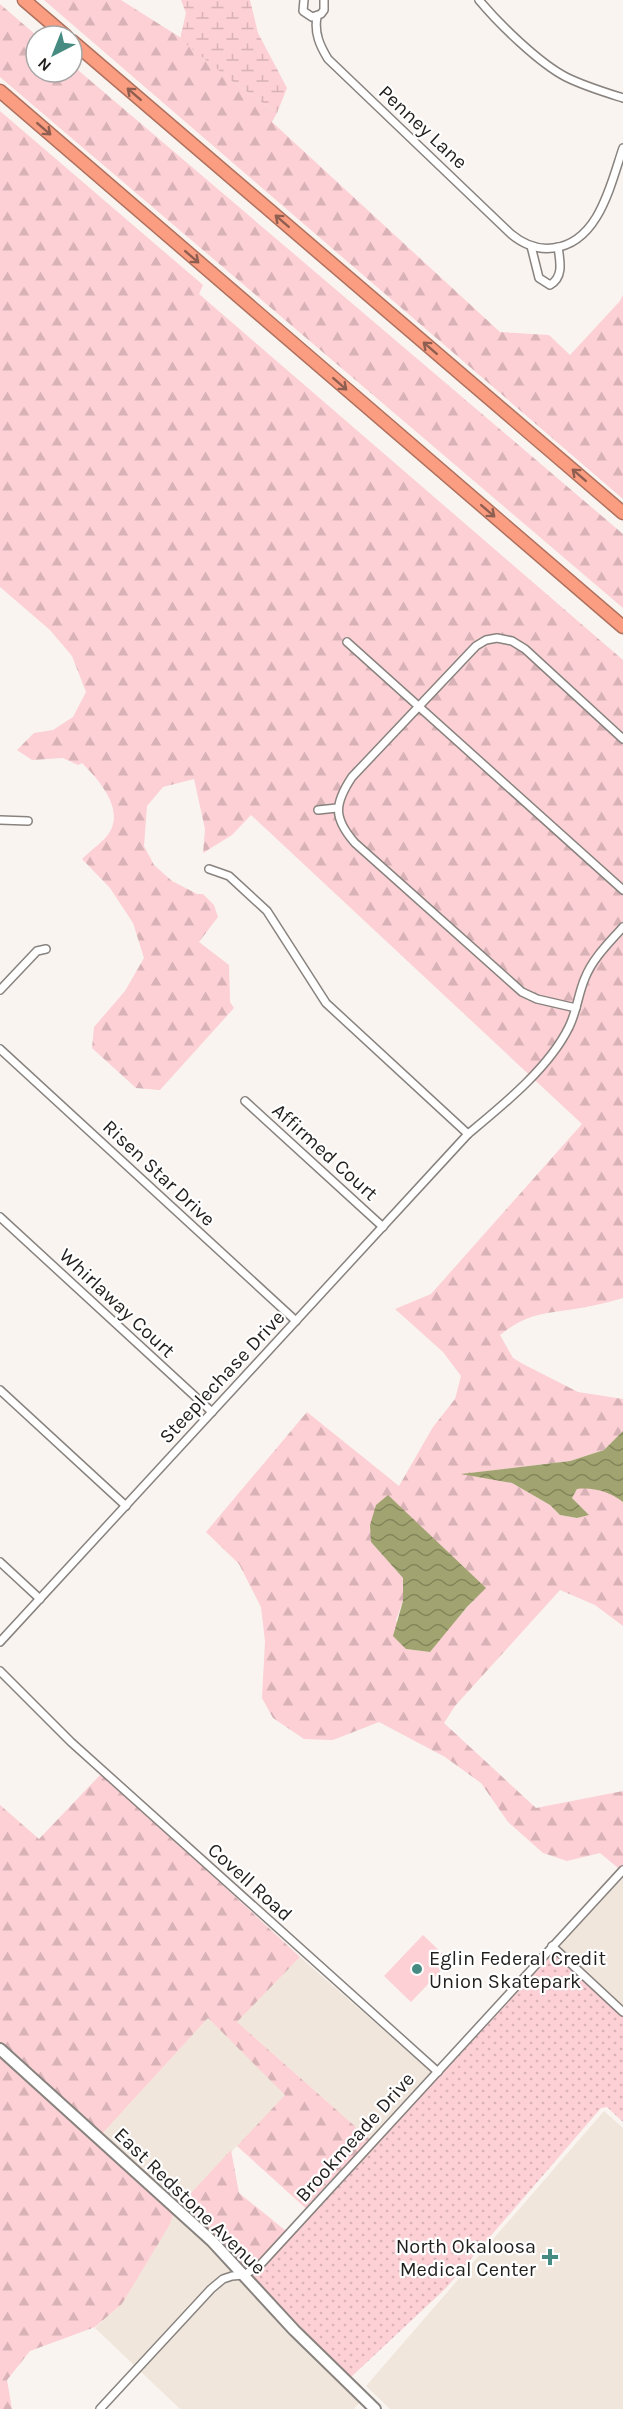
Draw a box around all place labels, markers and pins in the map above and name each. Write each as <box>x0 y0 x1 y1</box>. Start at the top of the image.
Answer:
place label: Eglin Federal Credit Union Skatepark <box>429 1947 606 1993</box>
marker: Eglin Federal Credit Union Skatepark <box>410 1962 424 1976</box>
place label: North Okaloosa Medical Center <box>396 2235 537 2281</box>
marker: North Okaloosa Medical Center <box>541 2248 559 2266</box>

